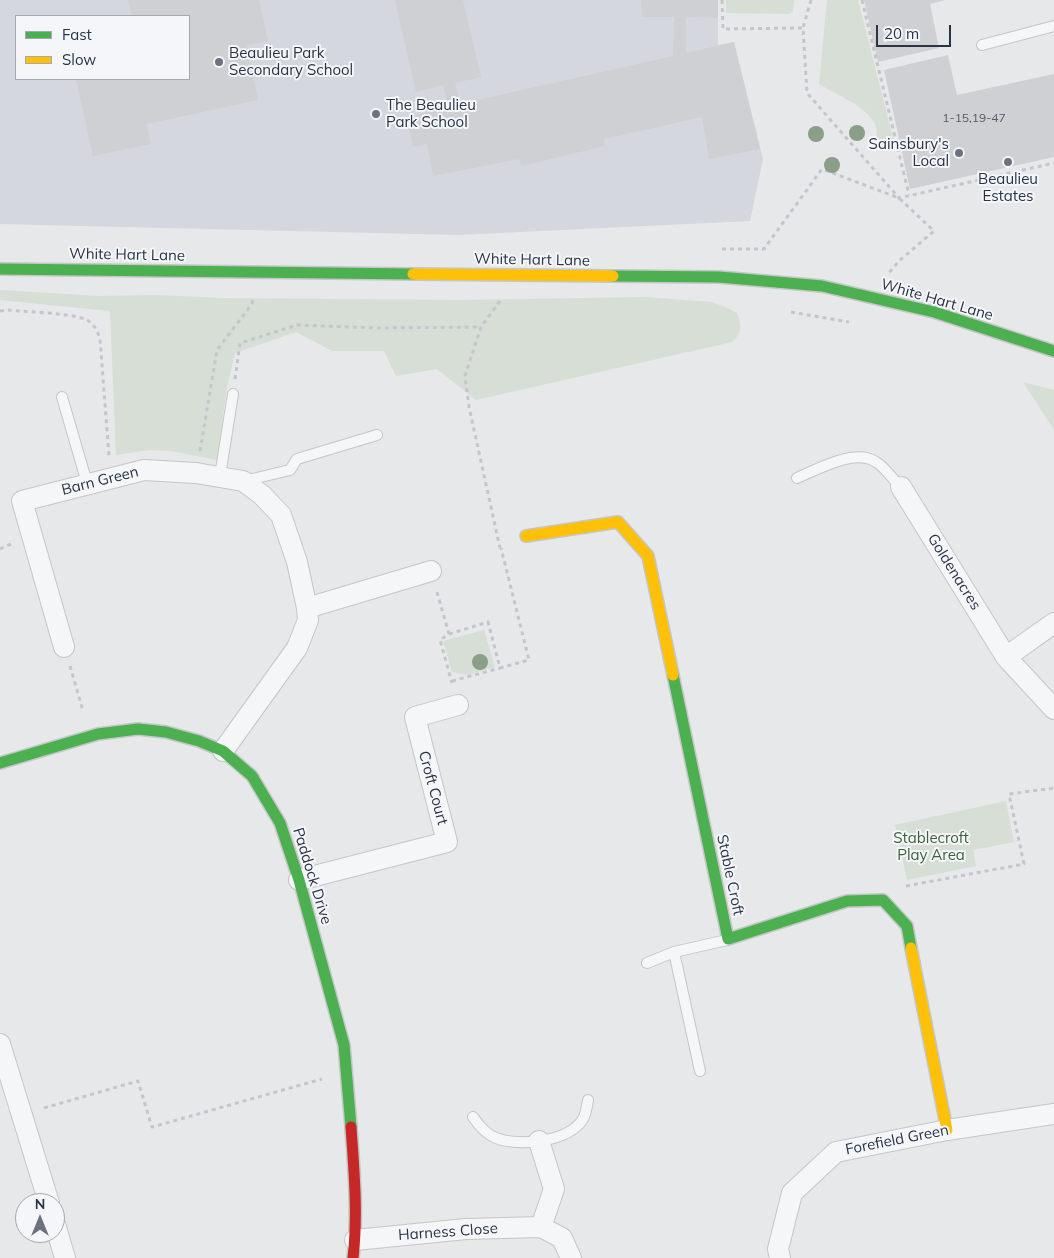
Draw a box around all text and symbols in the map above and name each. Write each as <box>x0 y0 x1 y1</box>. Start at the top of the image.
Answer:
legend <box>15 15 190 80</box>
scale bar <box>879 15 954 47</box>
text: 20 m <box>884 24 919 43</box>
text: Fast <box>62 25 92 44</box>
place label: Beaulieu Park Secondary School <box>229 44 353 79</box>
text: Slow <box>62 50 96 69</box>
marker: Beaulieu Park Secondary School <box>213 56 225 68</box>
place label: The Beaulieu Park School <box>386 96 476 131</box>
marker: The Beaulieu Park School <box>370 108 382 120</box>
house number: 1-15,19-47 <box>942 111 1006 125</box>
place label: Sainsbury's Local <box>869 135 949 170</box>
marker: Sainsbury's Local <box>953 147 965 159</box>
marker: Beaulieu Estates <box>1002 156 1014 168</box>
place label: Beaulieu Estates <box>978 170 1038 205</box>
street label: White Hart Lane <box>69 245 185 265</box>
street label: White Hart Lane <box>474 250 590 270</box>
street label: White Hart Lane <box>879 275 995 325</box>
street label: Barn Green <box>60 463 140 499</box>
street label: Goldenacres <box>923 531 985 613</box>
street label: Croft Court <box>414 749 452 827</box>
street label: Paddock Drive <box>289 825 335 927</box>
park label: Stablecroft Play Area <box>893 829 969 864</box>
street label: Stable Croft <box>713 833 747 917</box>
street label: Forefield Green <box>844 1121 950 1159</box>
north arrow <box>15 1193 65 1243</box>
text: N <box>35 1195 45 1213</box>
street label: Harness Close <box>398 1220 498 1244</box>

